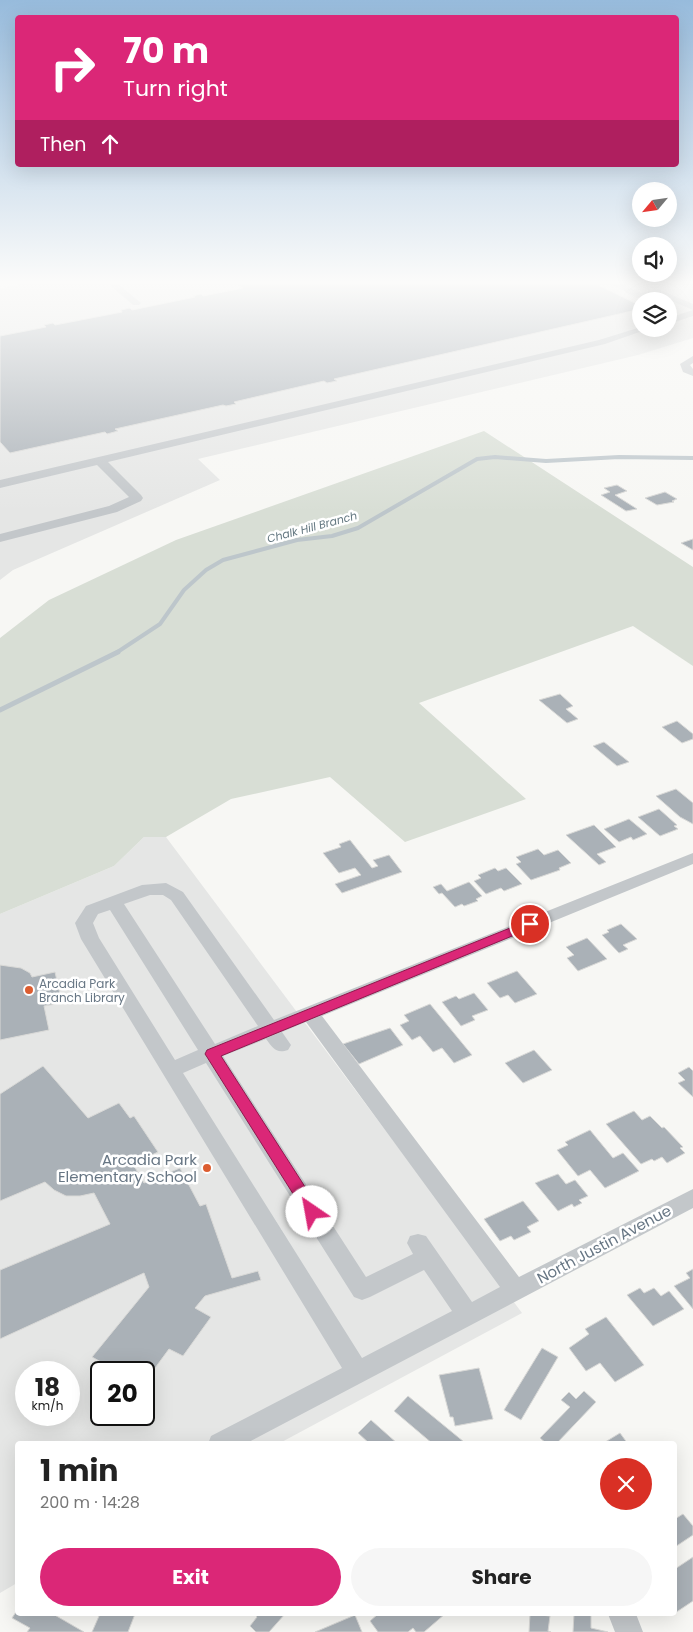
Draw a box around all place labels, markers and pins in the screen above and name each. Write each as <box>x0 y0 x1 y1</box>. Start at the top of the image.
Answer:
pin <box>509 903 551 945</box>
place label: Arcadia Park Branch Library <box>39 975 125 1006</box>
marker: Arcadia Park Branch Library <box>23 984 35 996</box>
place label: Arcadia Park Elementary School <box>58 1149 197 1187</box>
marker: Arcadia Park Elementary School <box>201 1162 213 1174</box>

